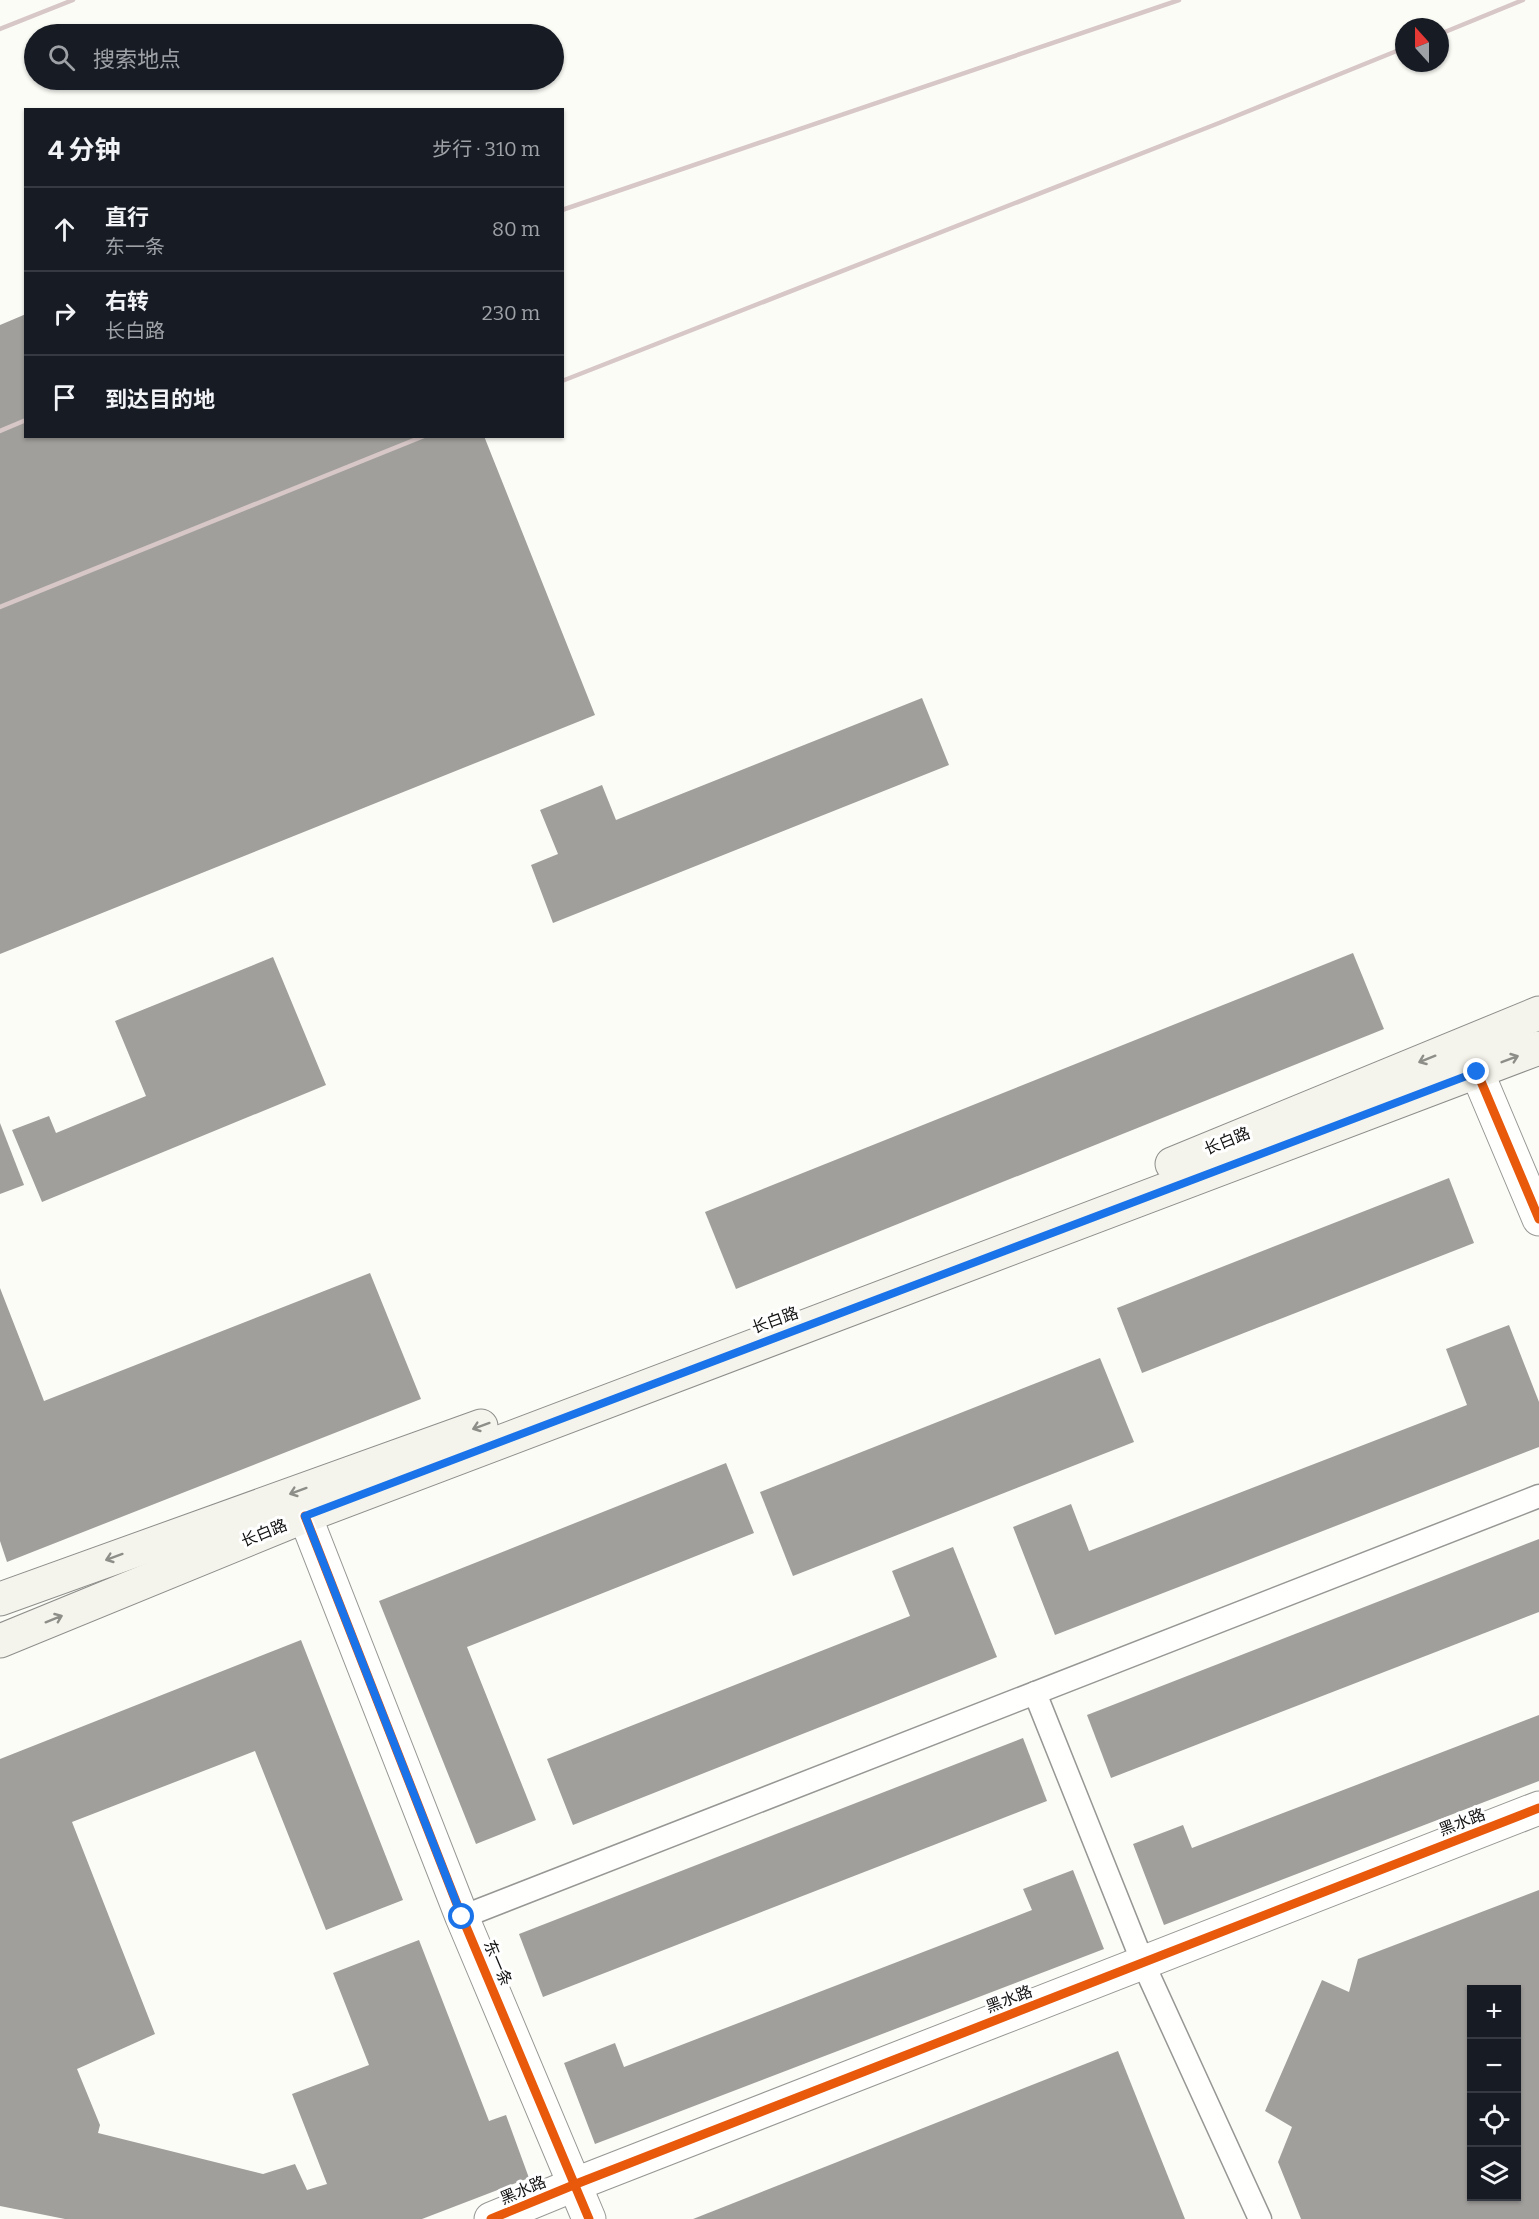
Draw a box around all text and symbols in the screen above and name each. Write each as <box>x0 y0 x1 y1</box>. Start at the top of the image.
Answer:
north arrow <box>1395 18 1449 72</box>
search box <box>24 24 564 90</box>
icon: search <box>45 41 78 74</box>
text: 搜索地点 <box>93 46 181 73</box>
text: 4 分钟 <box>48 135 121 166</box>
text: 步行 · 310 m <box>432 137 540 161</box>
text: 直行 <box>105 204 149 231</box>
icon: ahead <box>48 213 81 246</box>
text: 80 m <box>492 217 540 241</box>
text: 东一条 <box>105 235 165 259</box>
text: 右转 <box>105 288 149 315</box>
icon: right <box>48 297 81 330</box>
text: 230 m <box>482 301 540 325</box>
text: 长白路 <box>105 319 165 343</box>
icon: arrive <box>48 381 81 414</box>
text: 到达目的地 <box>105 386 215 413</box>
one-way arrow <box>1500 1053 1519 1064</box>
one-way arrow <box>1418 1054 1436 1065</box>
route end <box>1463 1058 1489 1084</box>
street label: 长白路 <box>1201 1123 1253 1159</box>
street label: 长白路 <box>749 1303 801 1337</box>
one-way arrow <box>472 1421 491 1432</box>
one-way arrow <box>289 1487 308 1498</box>
street label: 长白路 <box>238 1515 290 1551</box>
one-way arrow <box>105 1553 124 1564</box>
one-way arrow <box>44 1613 63 1624</box>
street label: 黑水路 <box>1436 1805 1488 1839</box>
route start <box>448 1903 474 1929</box>
street label: 东一条 <box>480 1937 516 1989</box>
street label: 黑水路 <box>983 1982 1035 2016</box>
map controls <box>1467 1985 1521 2201</box>
button: + <box>1467 1985 1521 2039</box>
button: − <box>1467 2039 1521 2093</box>
button: locate <box>1467 2093 1521 2147</box>
button: layers <box>1467 2147 1521 2201</box>
street label: 黑水路 <box>497 2172 549 2208</box>

